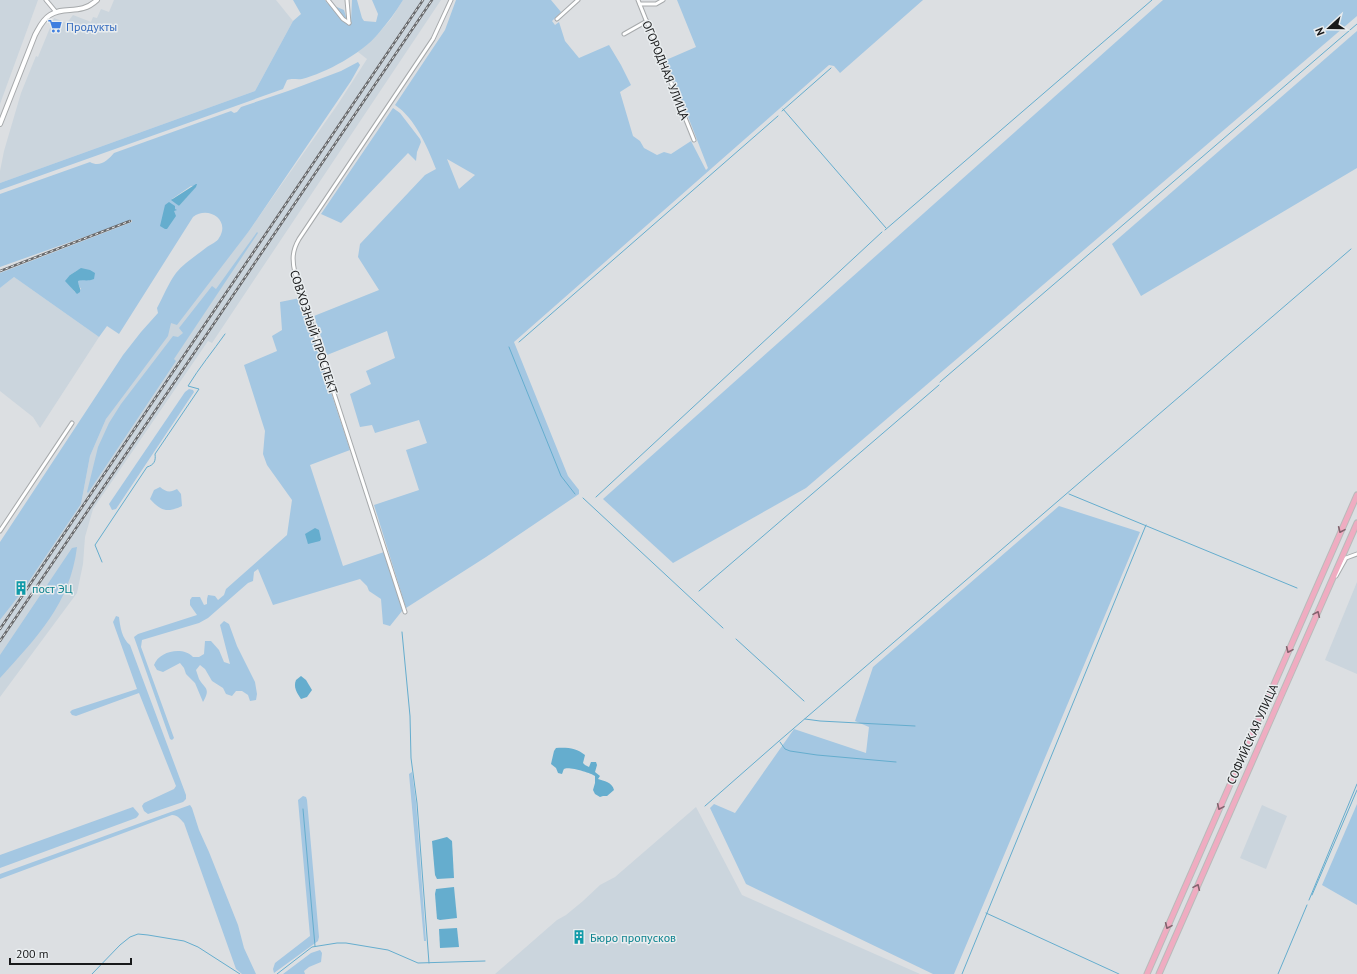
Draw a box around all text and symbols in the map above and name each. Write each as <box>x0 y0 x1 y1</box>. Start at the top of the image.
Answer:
north arrow <box>1309 8 1349 48</box>
supermarket icon: Продукты <box>47 18 63 34</box>
street label: ОГОРОДНАЯ УЛИЦА <box>639 18 693 122</box>
place label: Продукты <box>66 19 117 34</box>
text: N <box>1312 26 1327 37</box>
street label: СОВХОЗНЫЙ ПРОСПЕКТ <box>287 268 341 396</box>
one-way arrow <box>1338 527 1346 534</box>
building icon: пост ЭЦ <box>13 580 29 596</box>
place label: пост ЭЦ <box>32 581 73 596</box>
one-way arrow <box>1312 611 1320 618</box>
one-way arrow <box>1286 646 1294 653</box>
street label: СОФИЙСКАЯ УЛИЦА <box>1223 681 1281 787</box>
one-way arrow <box>1217 804 1225 811</box>
one-way arrow <box>1193 884 1201 891</box>
one-way arrow <box>1165 922 1173 930</box>
building icon: Бюро пропусков <box>571 929 587 945</box>
place label: Бюро пропусков <box>590 930 676 945</box>
scale bar <box>10 940 131 966</box>
text: 200 m <box>16 946 49 961</box>

